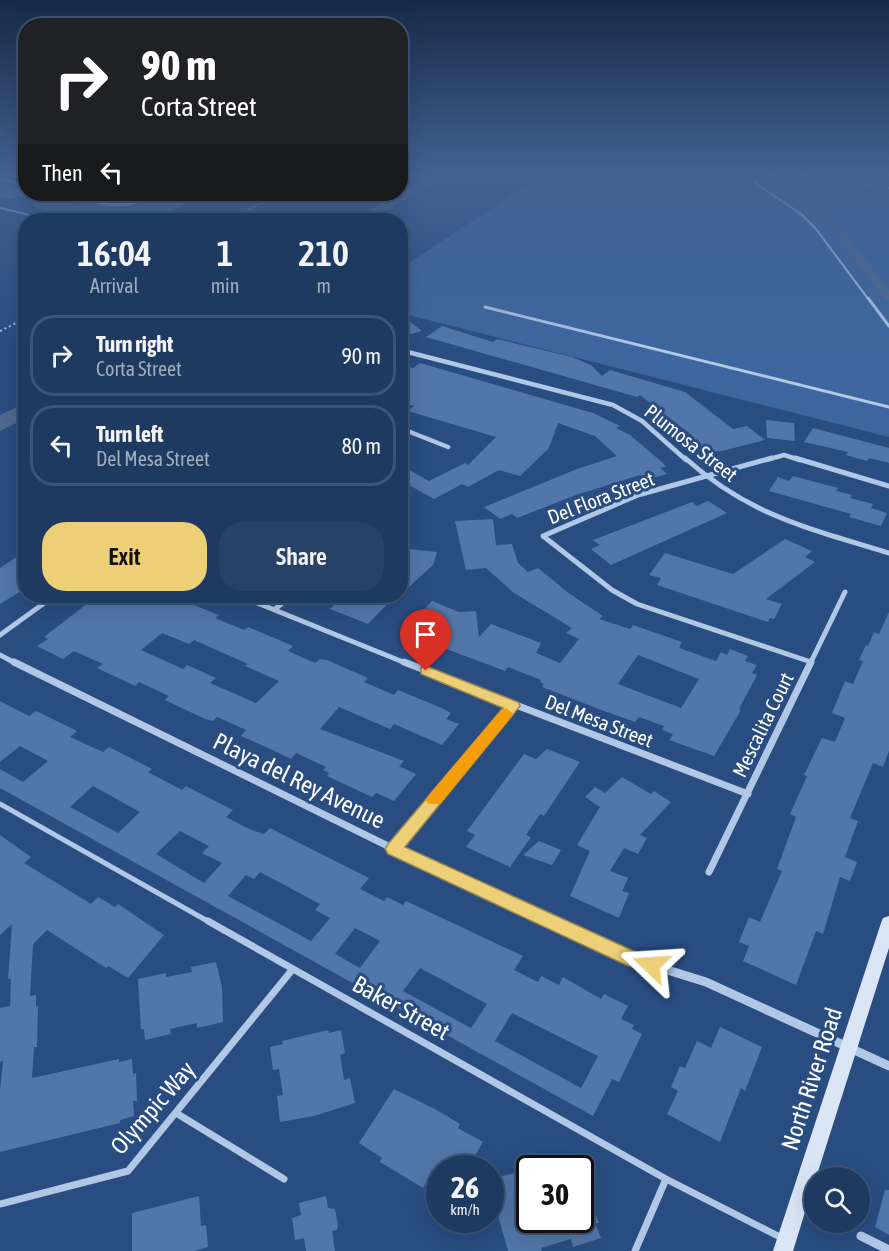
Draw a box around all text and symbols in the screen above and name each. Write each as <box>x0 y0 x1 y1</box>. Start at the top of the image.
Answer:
text: 90 m <box>141 41 216 89</box>
icon: right <box>42 42 120 120</box>
text: Corta Street <box>141 91 257 122</box>
icon: left <box>95 156 128 189</box>
text: Then <box>42 160 83 186</box>
text: 16:04 <box>77 232 152 274</box>
text: 1 <box>217 232 233 274</box>
text: 210 <box>298 232 349 274</box>
text: Arrival <box>90 274 139 297</box>
text: min <box>211 274 239 297</box>
text: m <box>316 274 331 297</box>
text: Turn right <box>96 331 173 357</box>
icon: right <box>45 339 78 372</box>
text: 90 m <box>341 343 381 369</box>
text: Corta Street <box>96 357 182 380</box>
street label: Plumosa Street <box>640 399 743 486</box>
text: Turn left <box>96 421 163 447</box>
icon: left <box>45 429 78 462</box>
text: 80 m <box>341 433 381 459</box>
text: Del Mesa Street <box>96 447 210 470</box>
street label: Del Flora Street <box>544 467 658 528</box>
button: Exit <box>42 522 207 591</box>
button: Share <box>219 522 384 591</box>
pin <box>400 609 451 671</box>
icon: arrive <box>409 618 442 651</box>
street label: Mescalita Court <box>727 669 798 781</box>
street label: Del Mesa Street <box>542 689 657 752</box>
street label: Playa del Rey Avenue <box>209 727 389 834</box>
position arrow <box>619 933 683 997</box>
street label: Baker Street <box>348 970 454 1045</box>
street label: North River Road <box>776 1004 847 1154</box>
street label: Olympic Way <box>105 1056 200 1160</box>
speed limit sign: 30 <box>516 1155 594 1233</box>
map controls <box>804 1167 870 1233</box>
button: search <box>804 1167 870 1233</box>
text: 26 <box>451 1170 479 1204</box>
text: km/h <box>450 1201 480 1218</box>

